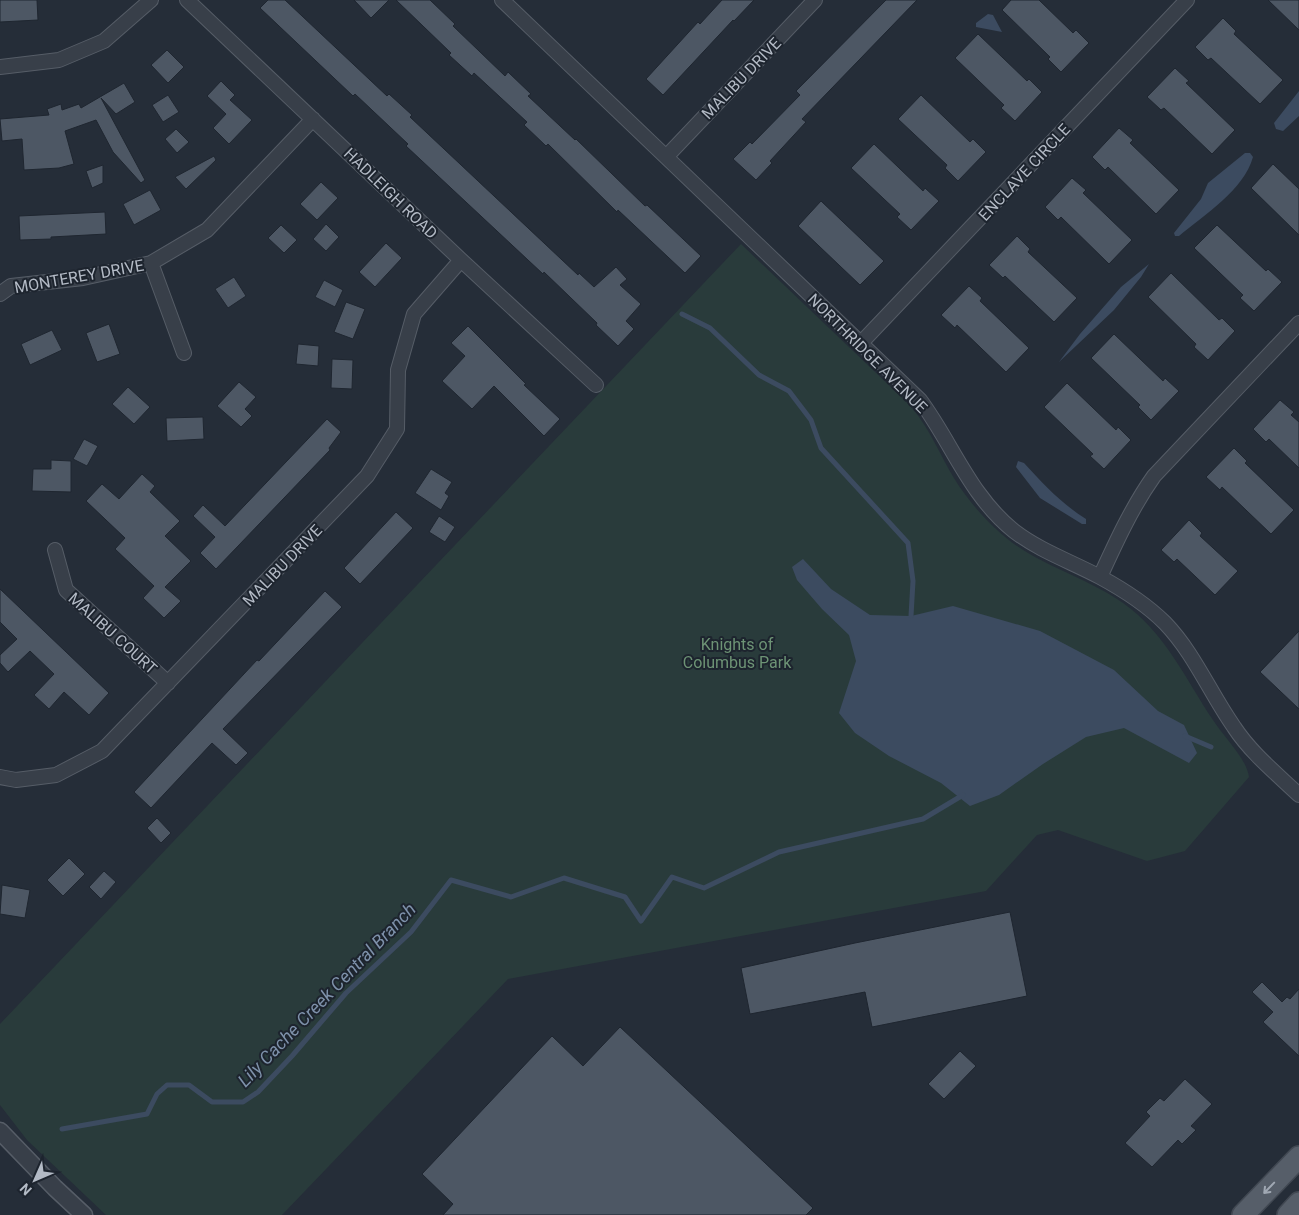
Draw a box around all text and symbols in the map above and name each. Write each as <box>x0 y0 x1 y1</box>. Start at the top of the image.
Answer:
street label: MALIBU DRIVE <box>698 34 785 123</box>
street label: ENCLAVE CIRCLE <box>975 120 1074 225</box>
street label: HADLEIGH ROAD <box>340 144 441 243</box>
street label: MONTEREY DRIVE <box>13 256 145 297</box>
street label: NORTHRIDGE AVENUE <box>804 290 931 417</box>
street label: MALIBU DRIVE <box>239 521 326 610</box>
street label: MALIBU COURT <box>65 589 161 678</box>
park label: Knights of Columbus Park <box>683 635 792 672</box>
water label: Lily Cache Creek Central Branch <box>233 899 420 1091</box>
north arrow <box>10 1155 60 1205</box>
text: N <box>17 1180 35 1198</box>
one-way arrow <box>1263 1182 1275 1195</box>

